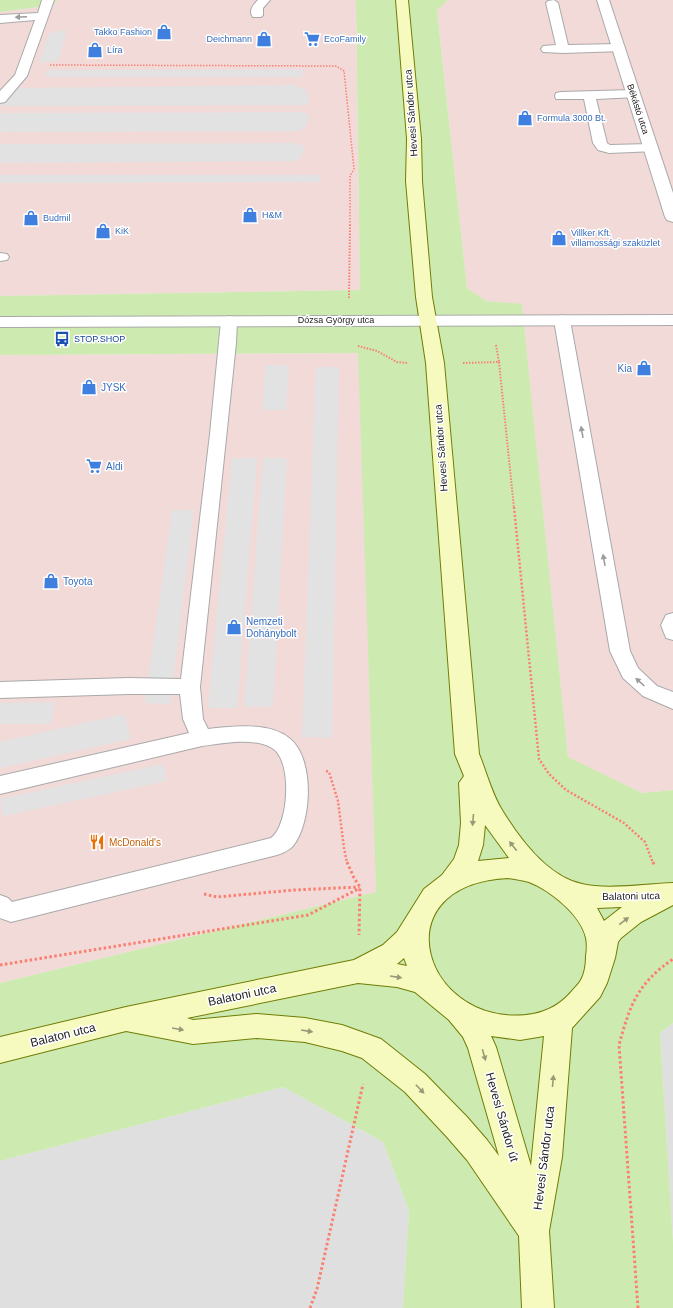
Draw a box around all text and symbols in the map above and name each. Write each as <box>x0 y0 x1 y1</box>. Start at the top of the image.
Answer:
one-way arrow <box>14 14 27 20</box>
shop icon: Takko Fashion <box>155 23 173 41</box>
place label: Takko Fashion <box>94 27 152 37</box>
shop icon: Deichmann <box>255 30 273 48</box>
supermarket icon: EcoFamily <box>303 30 321 48</box>
place label: Deichmann <box>206 34 252 44</box>
place label: EcoFamily <box>324 34 367 44</box>
shop icon: Líra <box>86 41 104 59</box>
place label: Líra <box>107 45 123 55</box>
street label: Hevesi Sándor utca <box>402 69 420 157</box>
street label: Békástó utca <box>625 83 651 135</box>
shop icon: Formula 3000 Bt. <box>516 109 534 127</box>
place label: Formula 3000 Bt. <box>537 113 606 123</box>
shop icon: H&M <box>241 206 259 224</box>
shop icon: Budmil <box>22 209 40 227</box>
place label: H&M <box>262 210 282 220</box>
place label: Budmil <box>43 213 71 223</box>
shop icon: KiK <box>94 222 112 240</box>
place label: KiK <box>115 226 129 236</box>
place label: Villker Kft. villamossági szaküzlet <box>571 228 661 248</box>
shop icon: Villker Kft. villamossági szaküzlet <box>550 229 568 247</box>
street label: Dózsa György utca <box>298 315 374 325</box>
bus stop icon: STOP.SHOP <box>53 330 71 348</box>
place label: STOP.SHOP <box>74 334 125 344</box>
shop icon: Kia <box>635 359 653 377</box>
place label: Kia <box>618 363 632 374</box>
shop icon: JYSK <box>80 378 98 396</box>
place label: JYSK <box>101 382 126 393</box>
street label: Hevesi Sándor utca <box>432 404 450 492</box>
one-way arrow <box>578 426 584 438</box>
supermarket icon: Aldi <box>85 457 103 475</box>
place label: Aldi <box>106 461 123 472</box>
one-way arrow <box>601 554 607 566</box>
shop icon: Toyota <box>42 572 60 590</box>
place label: Toyota <box>63 576 93 587</box>
place label: Nemzeti Dohánybolt <box>246 616 297 639</box>
shop icon: Nemzeti Dohánybolt <box>225 618 243 636</box>
one-way arrow <box>635 677 645 687</box>
one-way arrow <box>470 814 477 826</box>
restaurant icon: McDonald's <box>88 833 106 851</box>
place label: McDonald's <box>109 837 161 848</box>
one-way arrow <box>509 840 518 851</box>
street label: Balatoni utca <box>602 890 660 902</box>
one-way arrow <box>619 916 630 925</box>
one-way arrow <box>390 974 402 980</box>
street label: Balatoni utca <box>207 981 278 1009</box>
street label: Balaton utca <box>29 1020 97 1050</box>
one-way arrow <box>172 1026 184 1032</box>
one-way arrow <box>301 1028 313 1034</box>
one-way arrow <box>481 1049 487 1061</box>
street label: Hevesi Sándor út <box>483 1071 522 1164</box>
one-way arrow <box>550 1075 557 1087</box>
one-way arrow <box>415 1084 425 1094</box>
street label: Hevesi Sándor utca <box>531 1105 557 1211</box>

